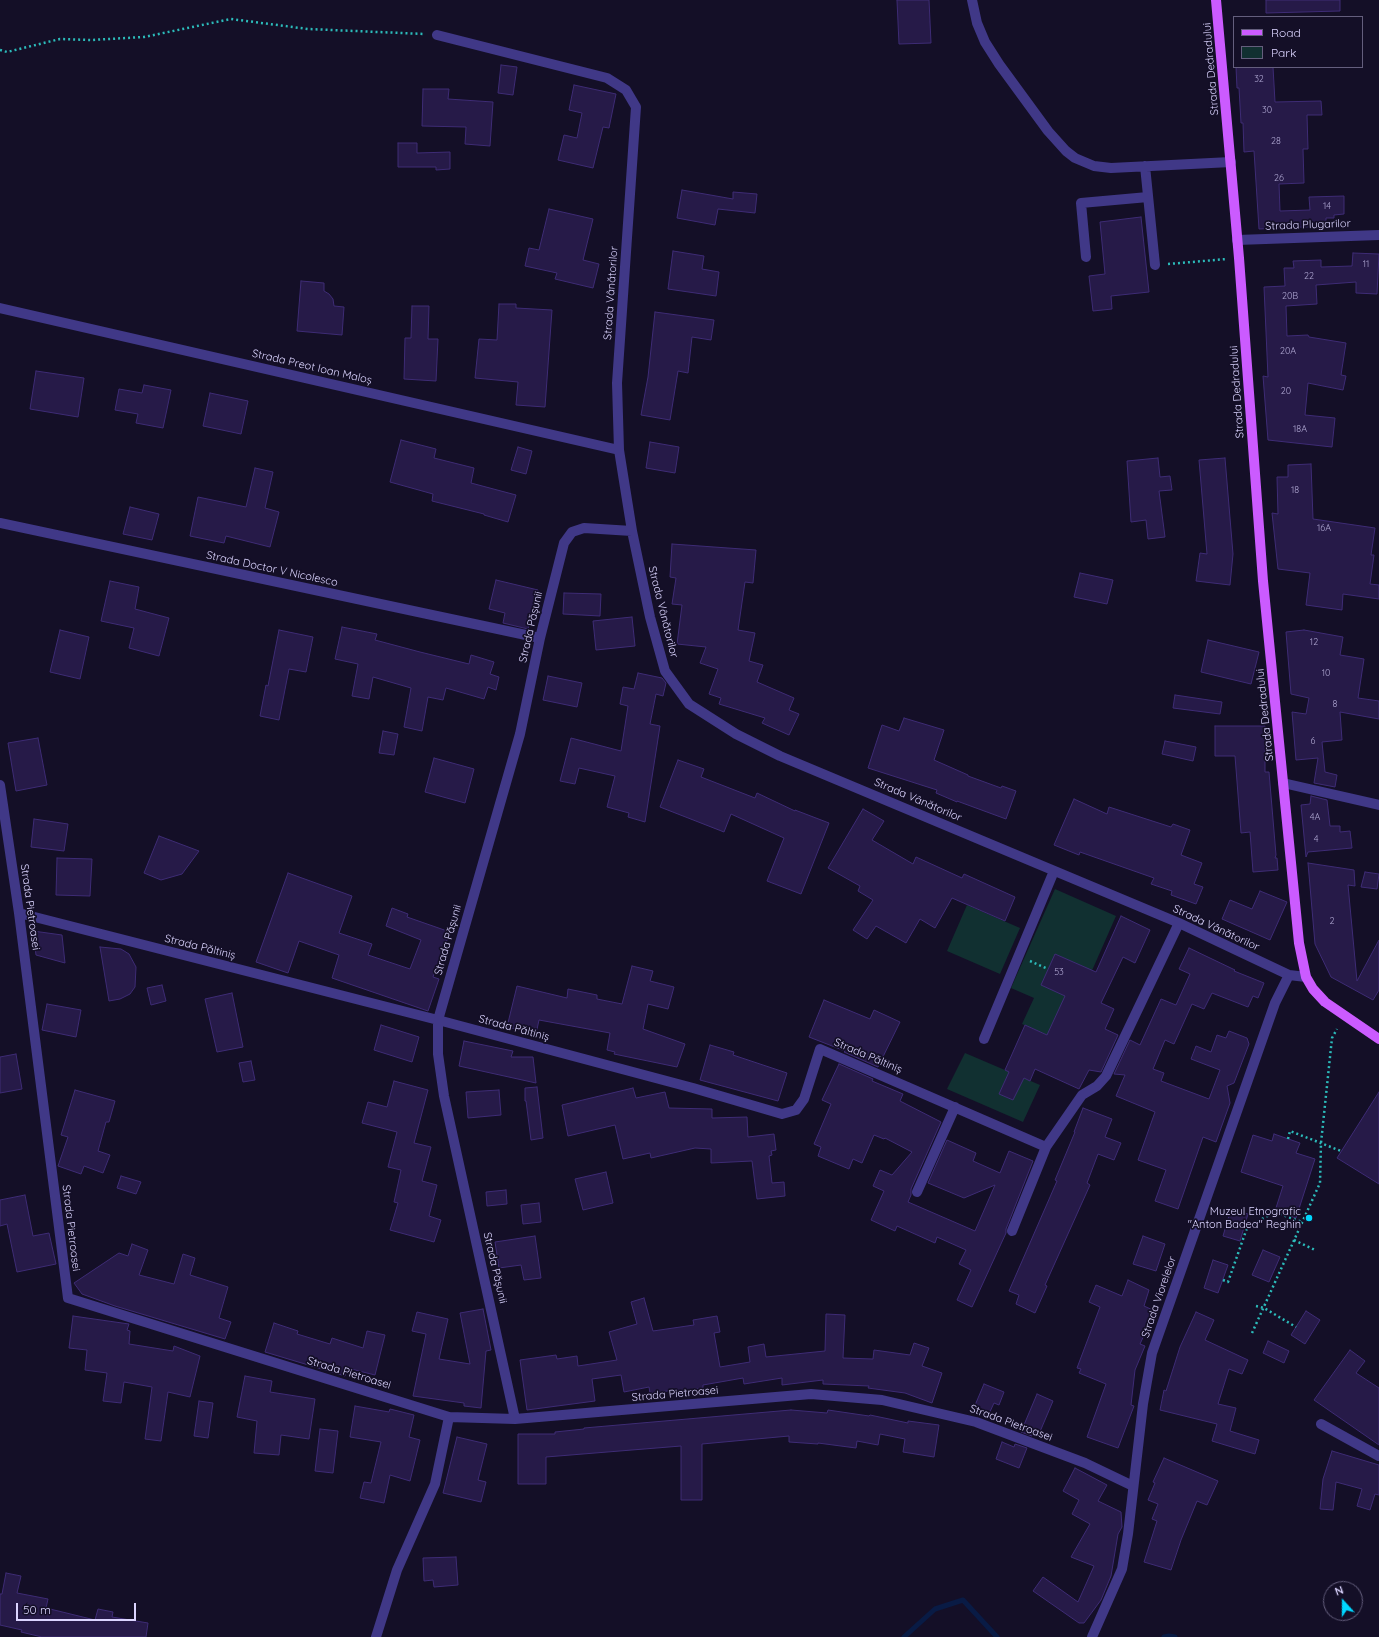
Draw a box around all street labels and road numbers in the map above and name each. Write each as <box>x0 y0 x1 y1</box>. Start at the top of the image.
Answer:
street label: Strada Dedradului <box>1200 22 1222 116</box>
street label: Strada Plugarilor <box>1265 217 1351 233</box>
street label: Strada Vânătorilor <box>601 246 621 340</box>
street label: Strada Dedradului <box>1227 345 1247 439</box>
street label: Strada Preot Ioan Maloș <box>251 347 373 387</box>
street label: Strada Doctor V Nicolesco <box>205 549 339 589</box>
street label: Strada Vânătorilor <box>645 565 681 659</box>
street label: Strada Pășunii <box>516 590 546 664</box>
street label: Strada Dedradului <box>1254 668 1276 762</box>
street label: Strada Vânătorilor <box>872 776 964 824</box>
street label: Strada Pietroasei <box>17 863 43 951</box>
street label: Strada Vânătorilor <box>1171 902 1261 954</box>
street label: Strada Pășunii <box>432 903 464 977</box>
street label: Strada Păltiniș <box>163 932 237 962</box>
street label: Strada Păltiniș <box>477 1012 551 1044</box>
street label: Strada Păltiniș <box>832 1036 904 1076</box>
street label: Strada Pietroasei <box>59 1184 83 1272</box>
street label: Strada Pășunii <box>480 1231 510 1305</box>
street label: Strada Viorelelor <box>1139 1254 1179 1340</box>
street label: Strada Pietroasei <box>306 1354 392 1392</box>
street label: Strada Pietroasei <box>631 1384 719 1404</box>
street label: Strada Pietroasei <box>968 1402 1054 1444</box>

